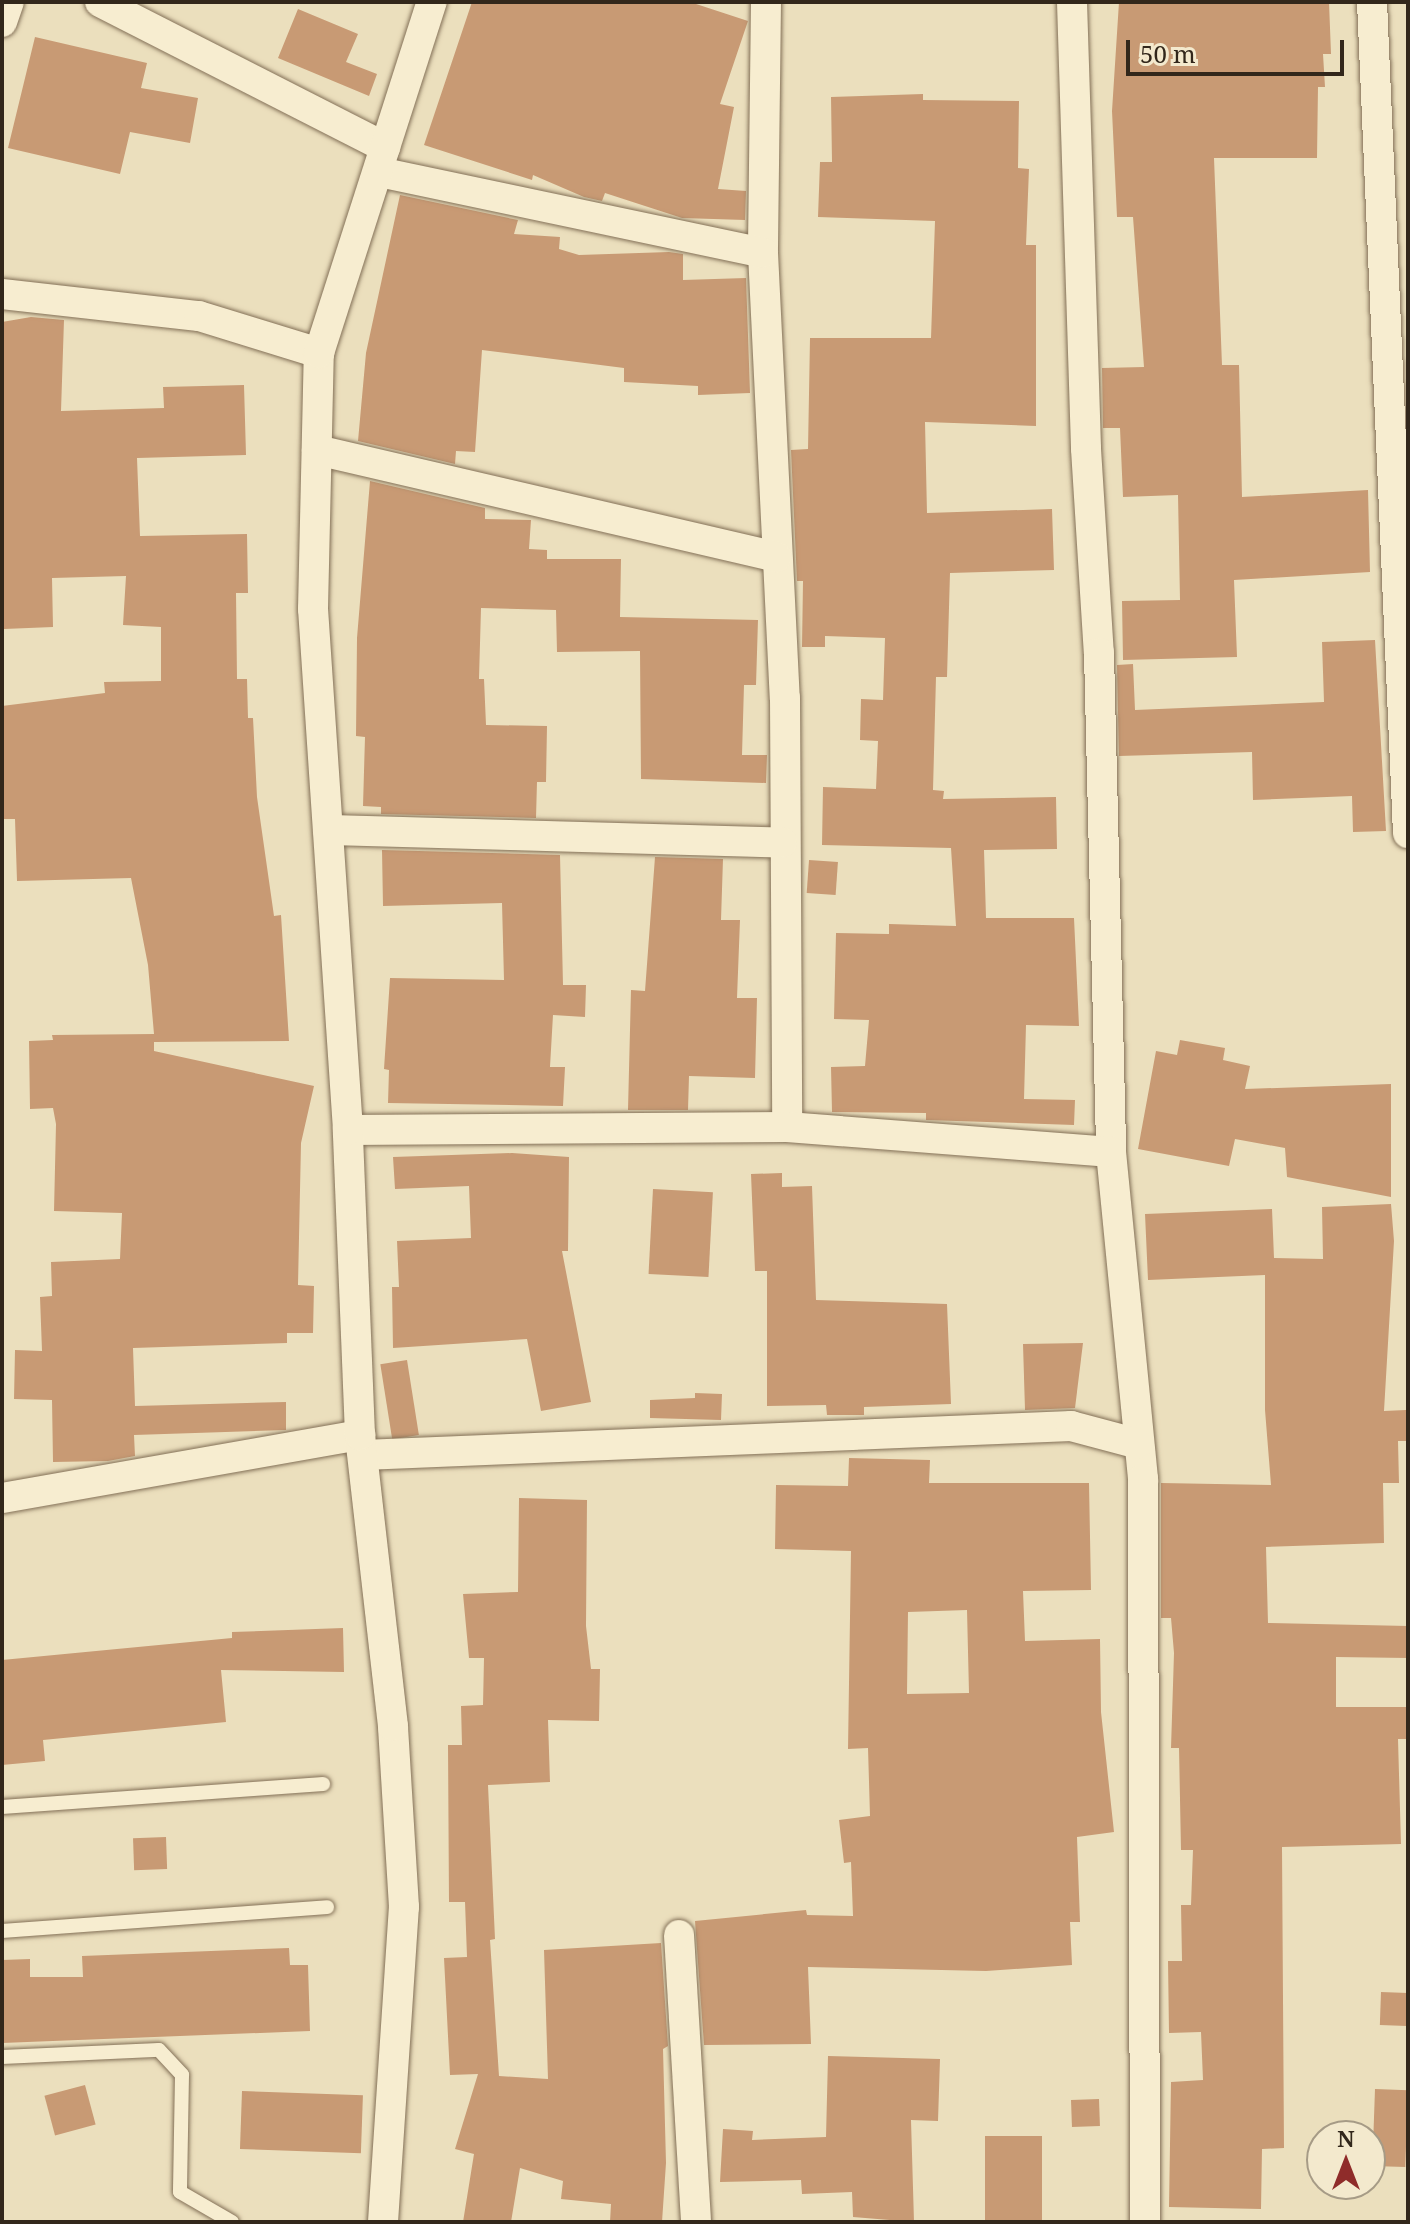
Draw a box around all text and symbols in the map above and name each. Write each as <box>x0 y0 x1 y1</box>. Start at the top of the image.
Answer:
scale bar <box>1130 24 1348 74</box>
text: 50 m <box>1140 37 1196 70</box>
north arrow <box>1306 2120 1386 2200</box>
text: N <box>1337 2123 1355 2153</box>

